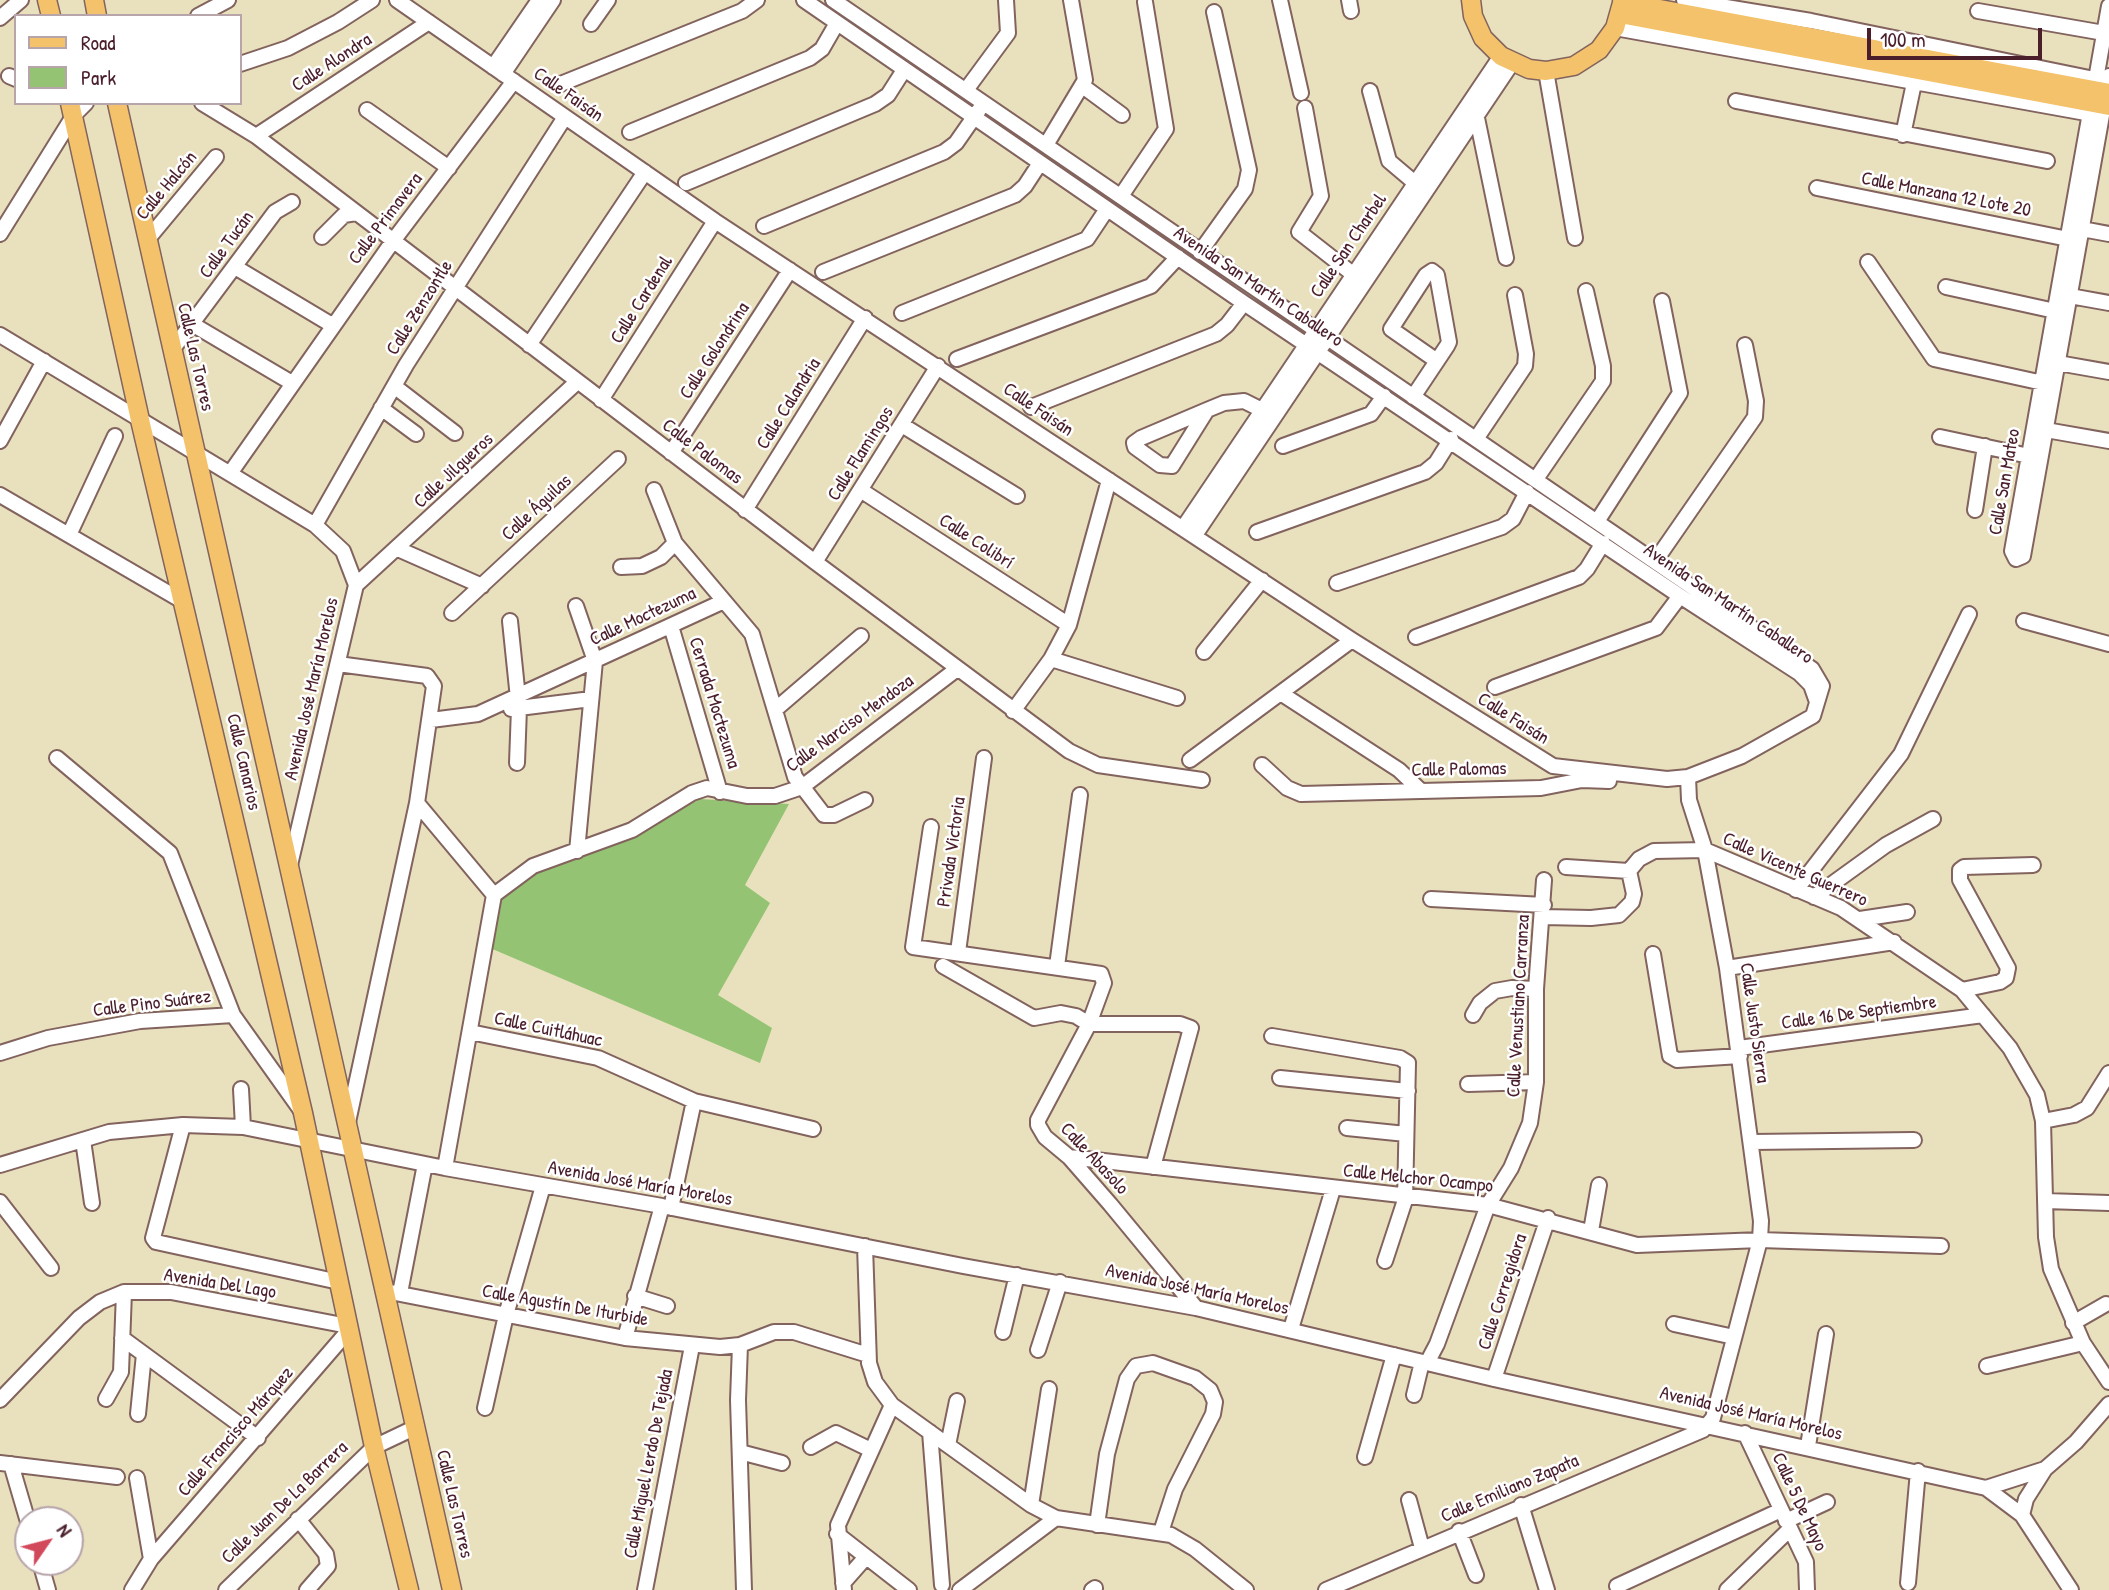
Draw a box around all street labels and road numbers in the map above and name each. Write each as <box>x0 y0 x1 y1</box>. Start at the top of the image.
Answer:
street label: Calle Alondra <box>288 29 376 97</box>
street label: Calle Faisán <box>529 63 607 127</box>
street label: Calle Halcón <box>132 147 202 225</box>
street label: Calle Manzana 12 Lote 20 <box>1859 167 2033 223</box>
street label: Calle Primavera <box>344 169 428 269</box>
street label: Calle San Charbel <box>1306 190 1392 302</box>
street label: Calle Tucán <box>195 207 259 283</box>
street label: Avenida San Martín Caballero <box>1169 222 1347 352</box>
street label: Calle Cardenal <box>606 252 678 348</box>
street label: Calle Zenzontle <box>382 256 458 360</box>
street label: Calle Golondrina <box>675 298 755 404</box>
street label: Calle Las Torres <box>171 301 219 413</box>
street label: Calle Calandria <box>752 354 826 454</box>
street label: Calle Faisán <box>998 378 1078 442</box>
street label: Calle Flamingos <box>823 403 899 505</box>
street label: Calle Palomas <box>657 414 747 490</box>
street label: Calle San Mateo <box>1984 427 2026 537</box>
street label: Calle Jilgueros <box>410 428 498 514</box>
street label: Calle Águilas <box>497 470 577 546</box>
street label: Calle Colibrí <box>934 509 1018 575</box>
street label: Avenida San Martín Caballero <box>1639 539 1817 669</box>
street label: Calle Moctezuma <box>586 582 700 652</box>
street label: Avenida José María Morelos <box>280 596 344 782</box>
street label: Cerrada Moctezuma <box>683 635 745 771</box>
street label: Calle Narciso Mendoza <box>782 670 918 778</box>
street label: Calle Faisán <box>1473 688 1553 750</box>
street label: Calle Canarios <box>221 711 265 813</box>
street label: Calle Palomas <box>1411 758 1507 782</box>
street label: Privada Victoria <box>933 796 971 908</box>
street label: Calle Vicente Guerrero <box>1719 828 1871 912</box>
street label: Calle Venustiano Carranza <box>1503 914 1535 1098</box>
street label: Calle Justo Sierra <box>1734 961 1774 1085</box>
street label: Calle Pino Suárez <box>92 985 212 1023</box>
street label: Calle 16 De Septiembre <box>1780 991 1938 1035</box>
street label: Calle Cuitláhuac <box>492 1007 604 1053</box>
street label: Calle Abasolo <box>1055 1118 1133 1200</box>
street label: Avenida José María Morelos <box>546 1157 734 1211</box>
street label: Calle Melchor Ocampo <box>1342 1160 1494 1198</box>
street label: Calle Corregidora <box>1473 1231 1533 1353</box>
street label: Avenida José María Morelos <box>1103 1259 1291 1321</box>
street label: Avenida Del Lago <box>162 1264 278 1304</box>
street label: Calle Agustín De Iturbide <box>480 1280 650 1332</box>
street label: Calle Francisco Márquez <box>173 1362 299 1502</box>
street label: Calle Miguel Lerdo De Tejada <box>619 1368 679 1560</box>
street label: Avenida José María Morelos <box>1658 1382 1844 1446</box>
street label: Calle Juan De La Barrera <box>217 1437 353 1569</box>
street label: Calle Las Torres <box>430 1448 478 1560</box>
street label: Calle 5 De Mayo <box>1766 1449 1832 1555</box>
street label: Calle Emiliano Zapata <box>1438 1450 1582 1528</box>

